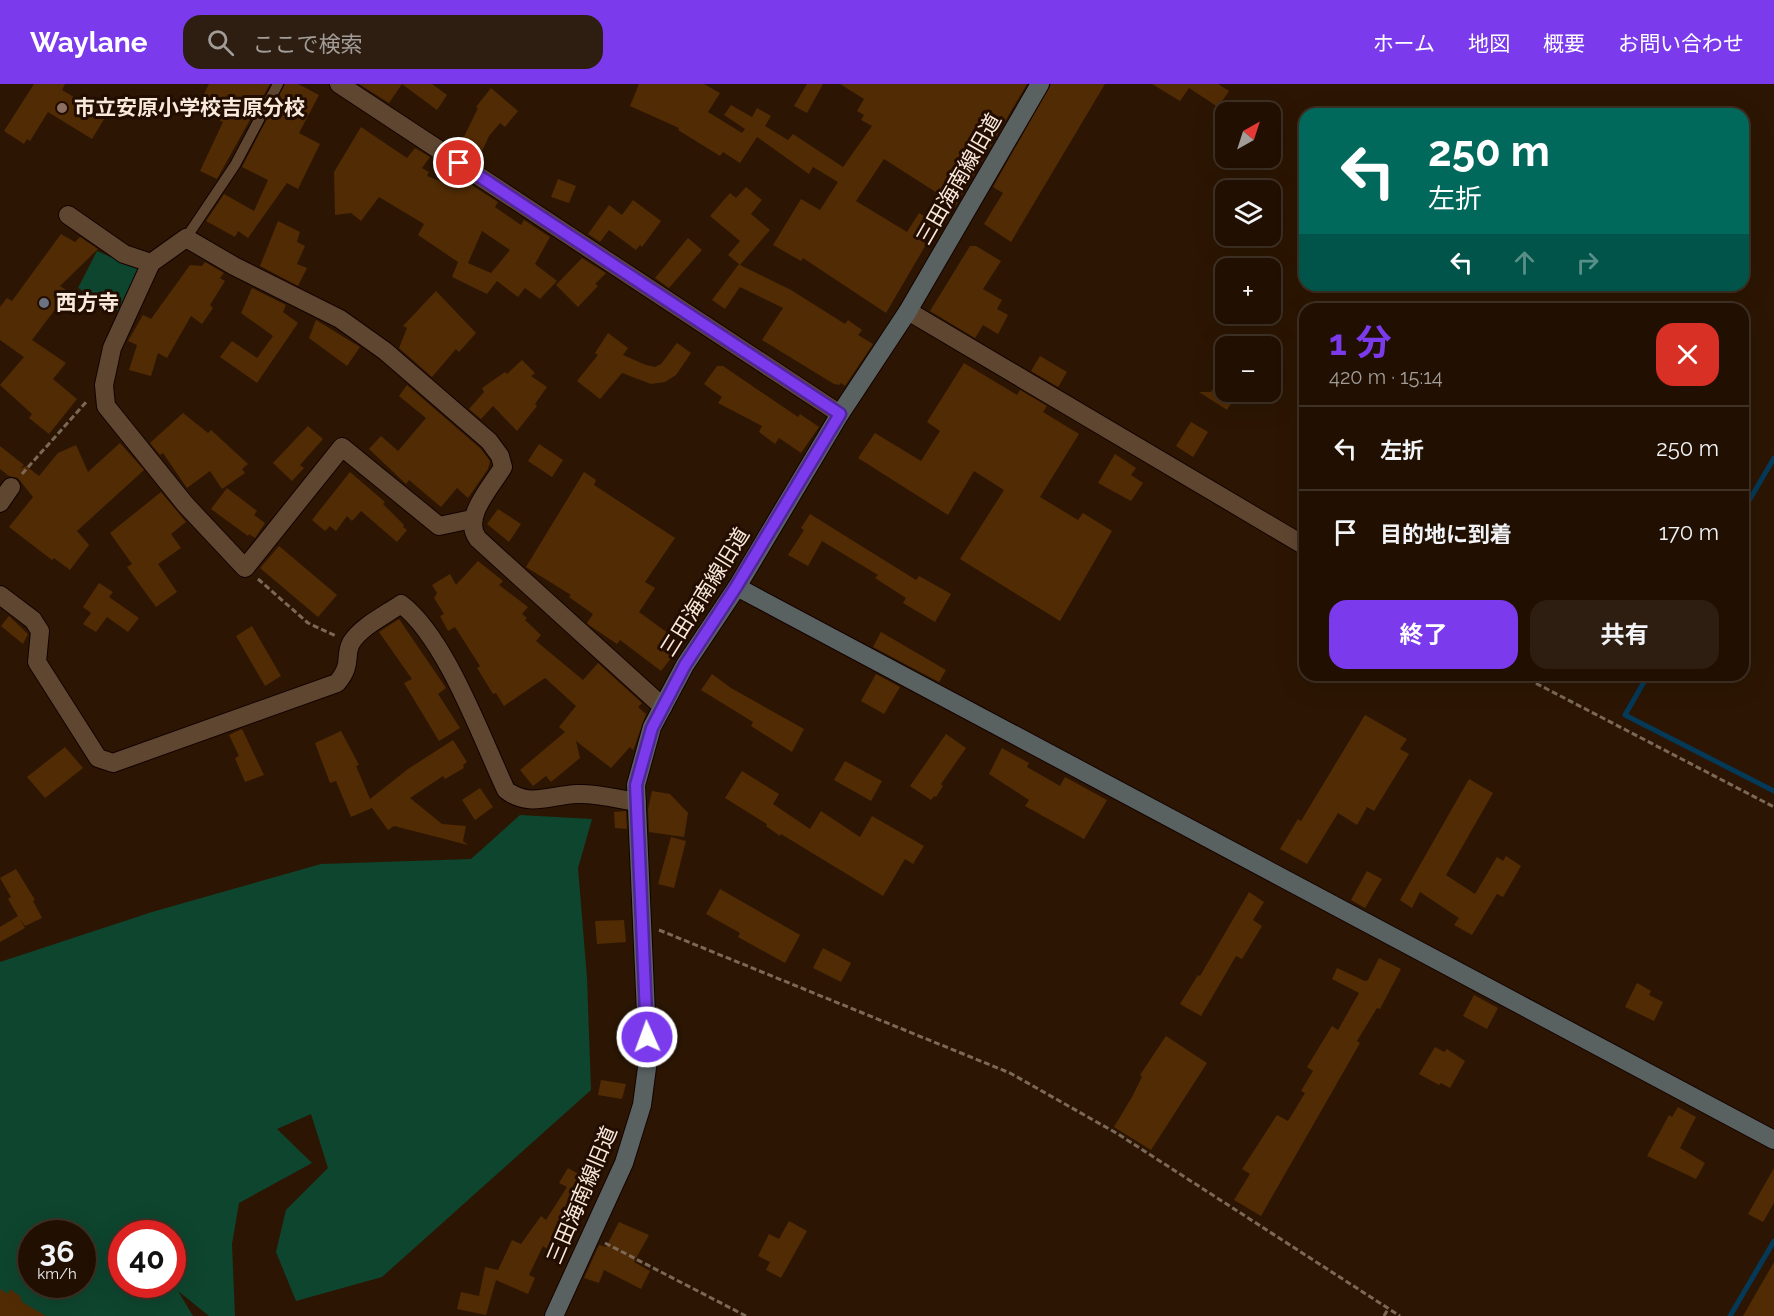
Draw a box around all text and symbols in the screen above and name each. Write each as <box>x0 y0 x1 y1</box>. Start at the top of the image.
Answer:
search box <box>183 15 603 69</box>
text: Waylane <box>30 26 147 59</box>
icon: search <box>204 26 237 59</box>
text: ここで検索 <box>252 31 362 57</box>
text: ホーム <box>1373 31 1435 56</box>
text: 地図 <box>1468 31 1510 56</box>
text: 概要 <box>1543 31 1585 56</box>
text: お問い合わせ <box>1618 31 1744 56</box>
place label: 市立安原小学校吉原分校 <box>74 95 305 120</box>
marker: 市立安原小学校吉原分校 <box>55 101 69 115</box>
north arrow <box>1215 102 1281 168</box>
map controls <box>1215 102 1281 402</box>
street label: 三田海南線旧道 <box>911 109 1006 249</box>
text: 250 m <box>1428 127 1550 176</box>
icon: left <box>1329 132 1407 210</box>
pin <box>433 137 484 188</box>
icon: arrive <box>442 146 475 179</box>
button: layers <box>1215 180 1281 246</box>
text: 左折 <box>1428 183 1482 214</box>
icon: left <box>1445 246 1478 279</box>
icon: ahead <box>1508 246 1541 279</box>
icon: right <box>1571 246 1604 279</box>
button: + <box>1215 258 1281 324</box>
place label: 西方寺 <box>56 290 119 315</box>
marker: 西方寺 <box>37 296 51 310</box>
text: 1 分 <box>1329 321 1391 363</box>
button: close <box>1656 323 1719 386</box>
button: − <box>1215 336 1281 402</box>
text: 420 m · 15:14 <box>1329 365 1443 389</box>
icon: left <box>1329 432 1362 465</box>
text: 250 m <box>1656 435 1719 461</box>
text: 左折 <box>1380 437 1424 463</box>
icon: arrive <box>1329 516 1362 549</box>
text: 170 m <box>1659 519 1719 545</box>
text: 目的地に到着 <box>1380 521 1512 547</box>
street label: 三田海南線旧道 <box>655 523 754 661</box>
button: 終了 <box>1329 600 1518 669</box>
button: 共有 <box>1530 600 1719 669</box>
position arrow <box>615 1005 679 1069</box>
street label: 三田海南線旧道 <box>541 1122 622 1267</box>
speed limit sign: 40 <box>108 1220 186 1298</box>
text: 36 <box>40 1234 74 1269</box>
text: km/h <box>37 1265 77 1283</box>

